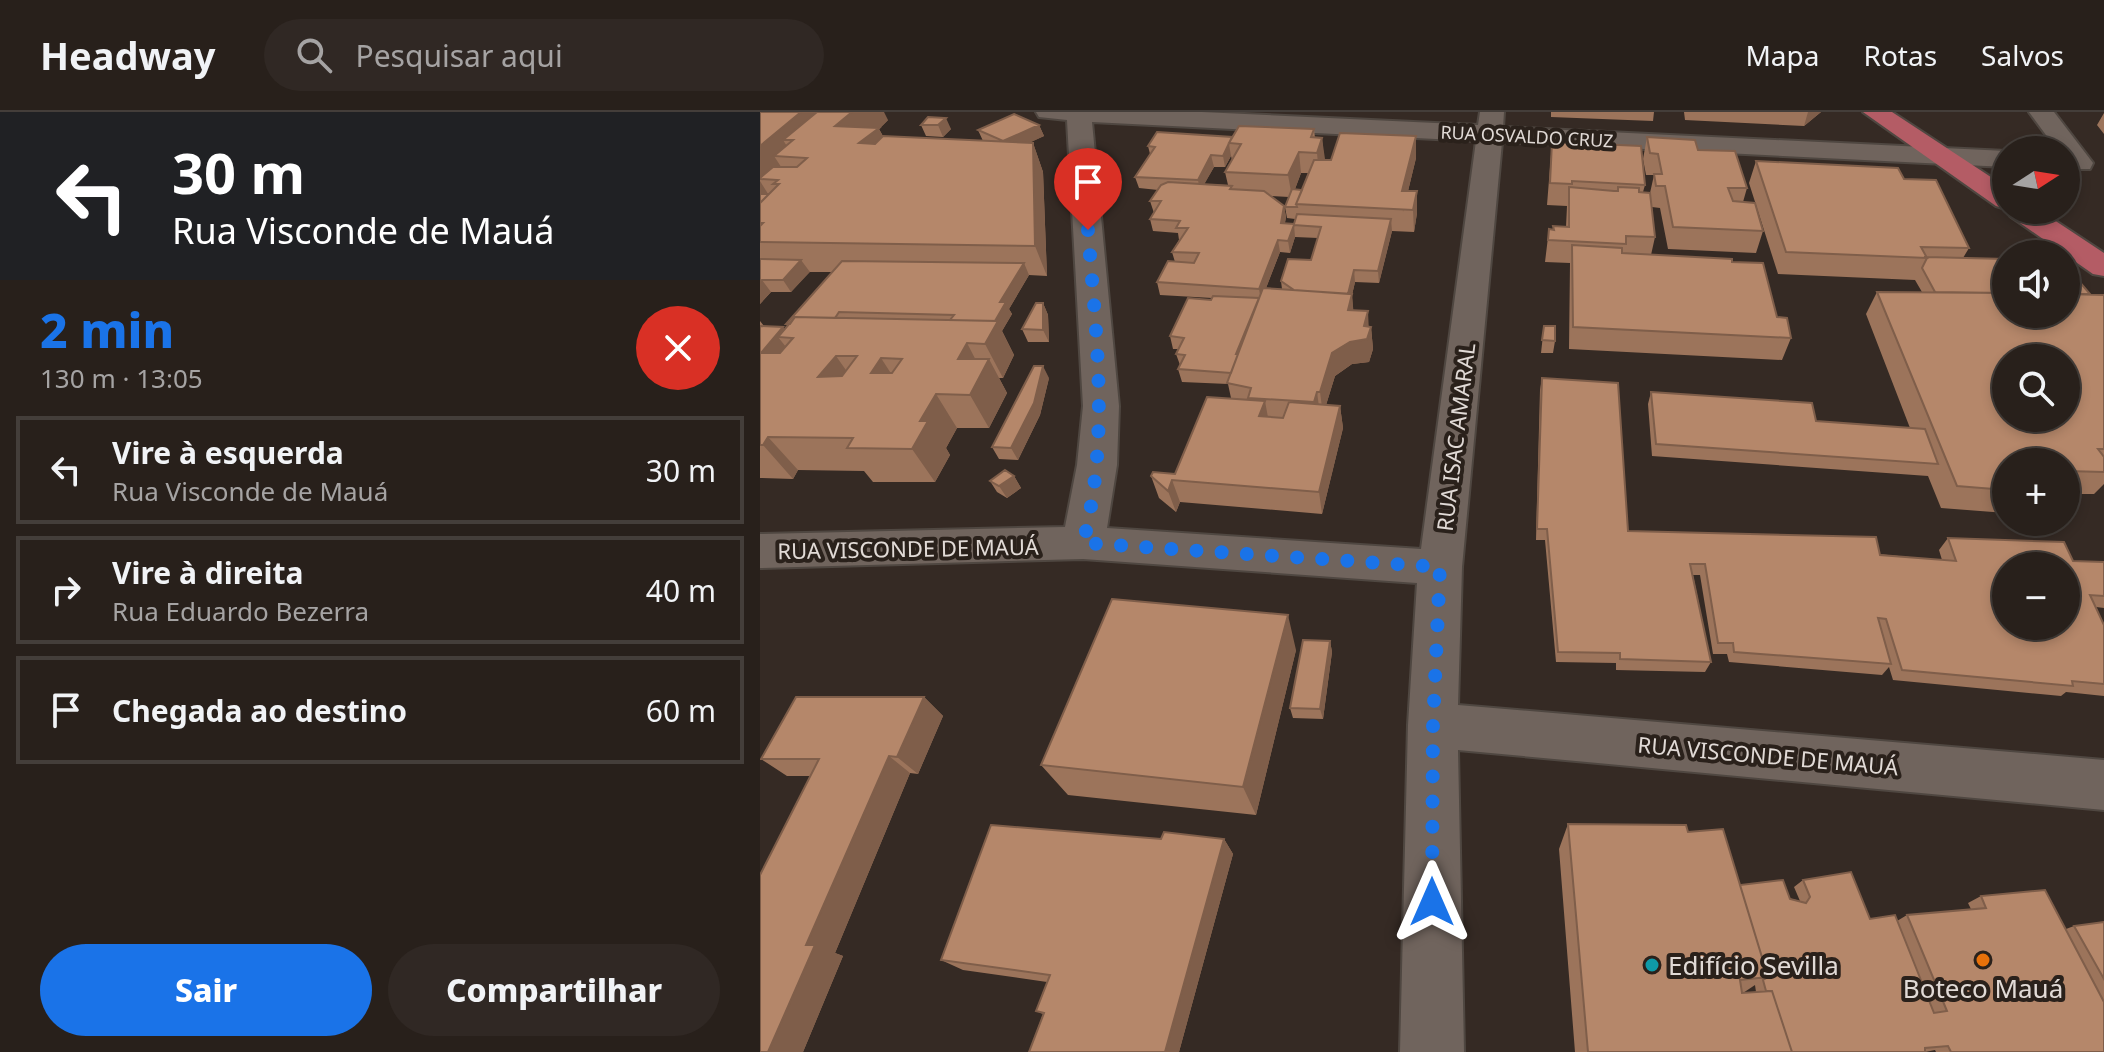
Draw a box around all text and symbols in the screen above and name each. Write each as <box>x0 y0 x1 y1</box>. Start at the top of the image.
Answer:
search box <box>264 19 824 91</box>
text: Headway <box>40 29 216 81</box>
icon: search <box>292 33 336 77</box>
text: Pesquisar aqui <box>356 35 563 76</box>
text: Mapa <box>1745 36 1820 74</box>
text: Rotas <box>1864 36 1937 74</box>
text: Salvos <box>1981 36 2064 74</box>
street label: RUA OSVALDO CRUZ <box>1440 119 1614 153</box>
text: 30 m <box>172 134 305 210</box>
north arrow <box>1992 136 2080 224</box>
map controls <box>1992 136 2080 640</box>
icon: left <box>40 144 144 248</box>
pin <box>1054 148 1122 230</box>
icon: arrive <box>1066 160 1110 204</box>
text: Rua Visconde de Mauá <box>172 206 555 255</box>
button: sound <box>1992 240 2080 328</box>
text: 2 min <box>40 297 174 362</box>
button: close <box>636 306 720 390</box>
street label: RUA ISAC AMARAL <box>1429 341 1481 533</box>
button: search <box>1992 344 2080 432</box>
text: 130 m · 13:05 <box>40 360 203 396</box>
text: Vire à esquerda <box>112 432 344 473</box>
icon: left <box>44 448 88 492</box>
button: + <box>1992 448 2080 536</box>
text: 30 m <box>646 450 716 491</box>
text: Rua Visconde de Mauá <box>112 473 388 509</box>
street label: RUA VISCONDE DE MAUÁ <box>777 531 1040 565</box>
text: Vire à direita <box>112 552 303 593</box>
button: − <box>1992 552 2080 640</box>
icon: right <box>44 568 88 612</box>
text: 40 m <box>646 570 716 611</box>
text: Rua Eduardo Bezerra <box>112 593 369 629</box>
icon: arrive <box>44 688 88 732</box>
text: Chegada ao destino <box>112 690 407 731</box>
text: 60 m <box>646 690 716 731</box>
street label: RUA VISCONDE DE MAUÁ <box>1636 729 1900 781</box>
position arrow <box>1390 860 1474 944</box>
button: Sair <box>40 944 372 1036</box>
button: Compartilhar <box>388 944 720 1036</box>
place label: Edifício Sevilla <box>1668 947 1839 983</box>
marker: Boteco Mauá <box>1974 951 1992 969</box>
marker: Edifício Sevilla <box>1643 956 1661 974</box>
place label: Boteco Mauá <box>1903 970 2063 1006</box>

